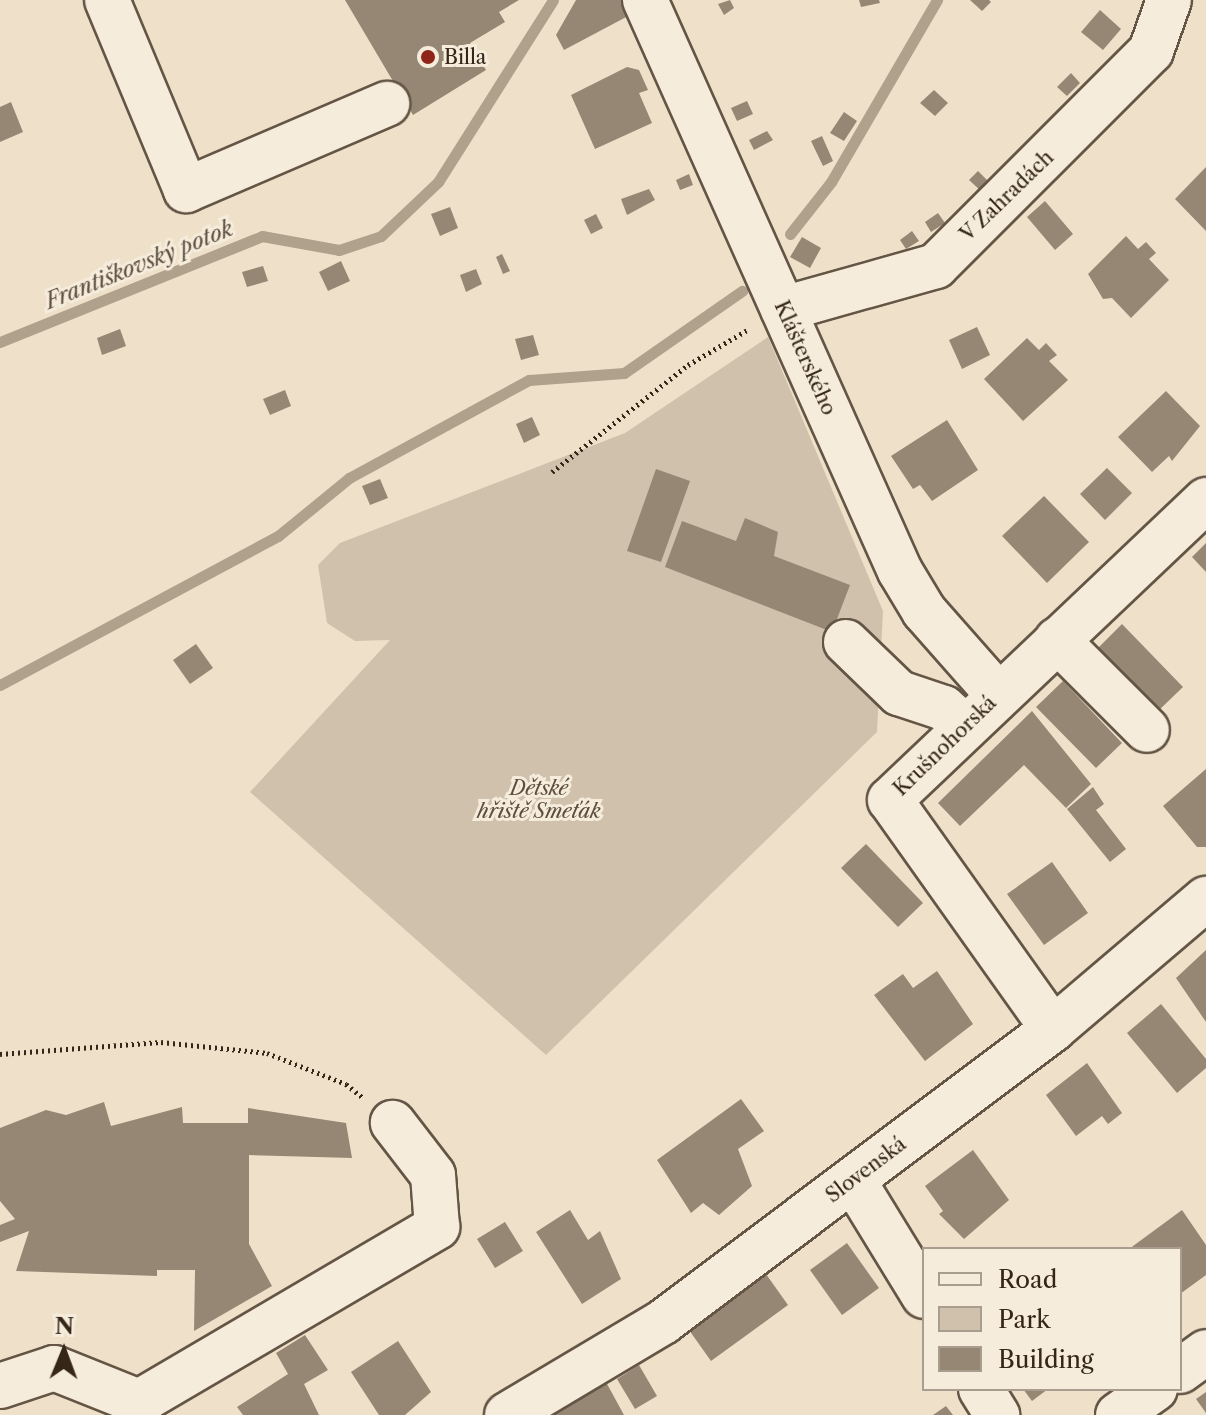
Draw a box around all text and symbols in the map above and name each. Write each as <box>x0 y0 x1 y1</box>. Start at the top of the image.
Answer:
place label: Billa <box>444 45 486 69</box>
marker: Billa <box>419 48 437 66</box>
street label: V Zahradách <box>955 145 1059 247</box>
water label: Františkovský potok <box>41 215 237 315</box>
street label: Klášterského <box>769 297 841 419</box>
street label: Krušnohorská <box>889 691 1001 801</box>
park label: Dětské hřiště Smeťák <box>477 777 601 824</box>
street label: Slovenská <box>821 1132 911 1208</box>
legend <box>922 1247 1182 1391</box>
text: Road <box>998 1265 1057 1294</box>
text: Park <box>998 1305 1050 1334</box>
north arrow <box>24 1311 104 1391</box>
text: N <box>55 1313 74 1340</box>
text: Building <box>998 1345 1094 1374</box>

